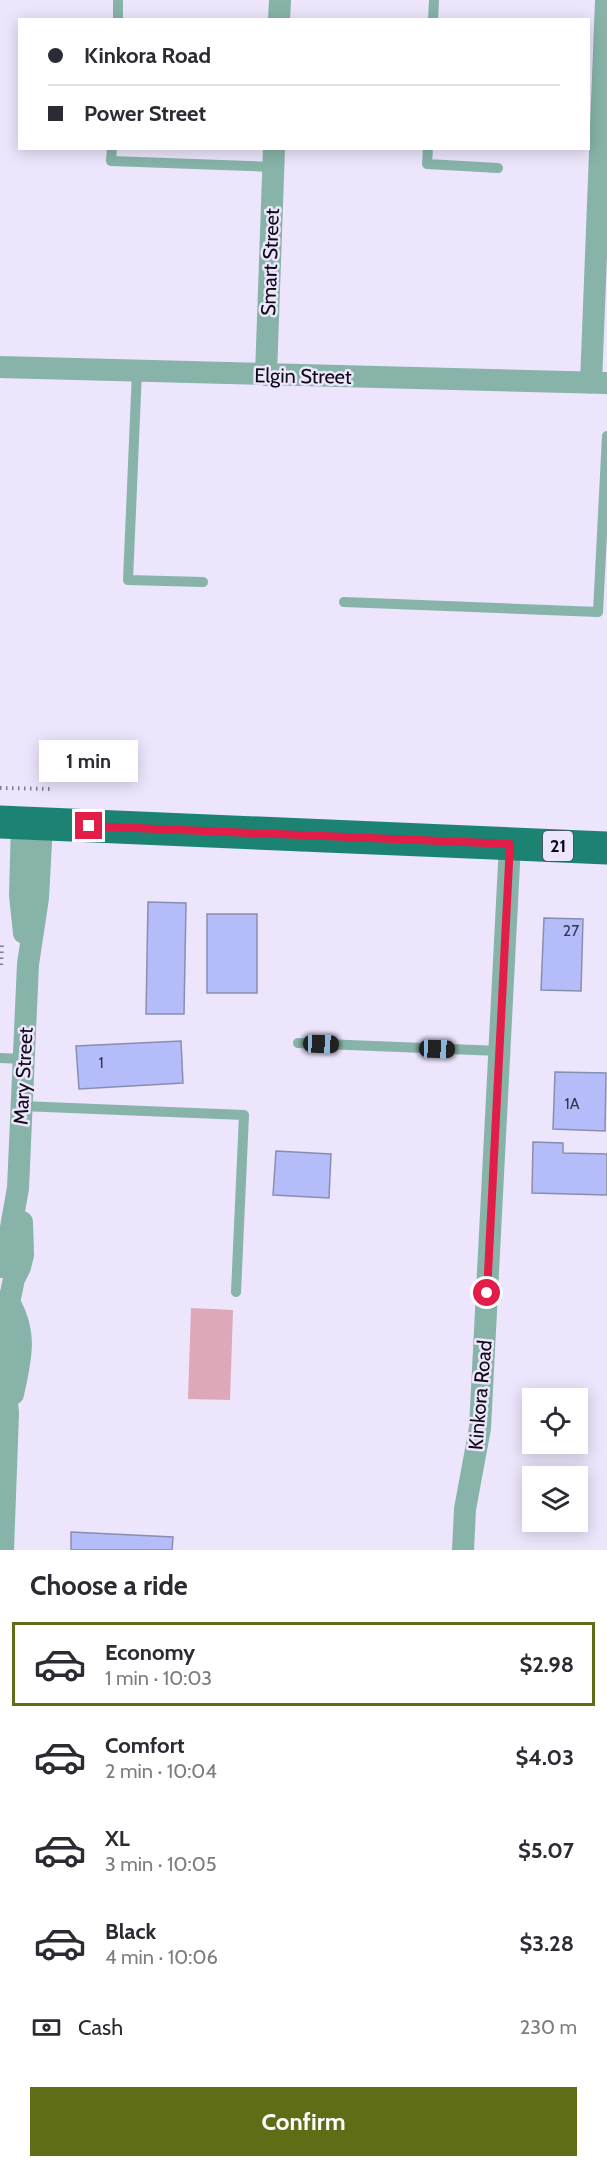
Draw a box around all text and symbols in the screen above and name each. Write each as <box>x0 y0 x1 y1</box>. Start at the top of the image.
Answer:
text: Kinkora Road <box>84 42 211 69</box>
text: Power Street <box>84 100 206 127</box>
street label: Smart Street <box>256 208 284 316</box>
street label: Elgin Street <box>254 363 352 389</box>
callout: 1 min <box>40 739 138 781</box>
text: 1 min <box>66 749 111 773</box>
route end <box>75 812 102 839</box>
road number: 21 <box>543 831 573 861</box>
house number: 27 <box>563 921 579 940</box>
street label: Mary Street <box>8 1026 38 1126</box>
car <box>303 1034 339 1054</box>
car <box>419 1039 455 1059</box>
house number: 1 <box>98 1053 104 1072</box>
house number: 1A <box>564 1094 580 1113</box>
route start <box>473 1279 500 1306</box>
street label: Kinkora Road <box>463 1339 497 1451</box>
map controls <box>522 1388 588 1532</box>
button: locate <box>522 1388 588 1454</box>
button: layers <box>522 1466 588 1532</box>
text: Choose a ride <box>30 1569 188 1602</box>
icon: car <box>33 1637 87 1691</box>
text: Economy <box>105 1639 195 1666</box>
text: $2.98 <box>519 1651 574 1678</box>
text: 1 min · 10:03 <box>105 1666 212 1690</box>
icon: car <box>33 1730 87 1784</box>
text: Comfort <box>105 1732 184 1759</box>
text: $4.03 <box>516 1744 574 1771</box>
text: 2 min · 10:04 <box>105 1759 217 1783</box>
icon: car <box>33 1823 87 1877</box>
text: XL <box>105 1825 130 1852</box>
text: $5.07 <box>518 1837 574 1864</box>
text: 3 min · 10:05 <box>105 1852 216 1876</box>
icon: car <box>33 1916 87 1970</box>
text: Black <box>105 1918 156 1945</box>
text: $3.28 <box>520 1930 574 1957</box>
text: 4 min · 10:06 <box>105 1945 218 1969</box>
icon: cash <box>30 2011 63 2044</box>
text: Cash <box>78 2014 123 2041</box>
text: 230 m <box>520 2015 577 2039</box>
button: Confirm <box>30 2087 577 2156</box>

